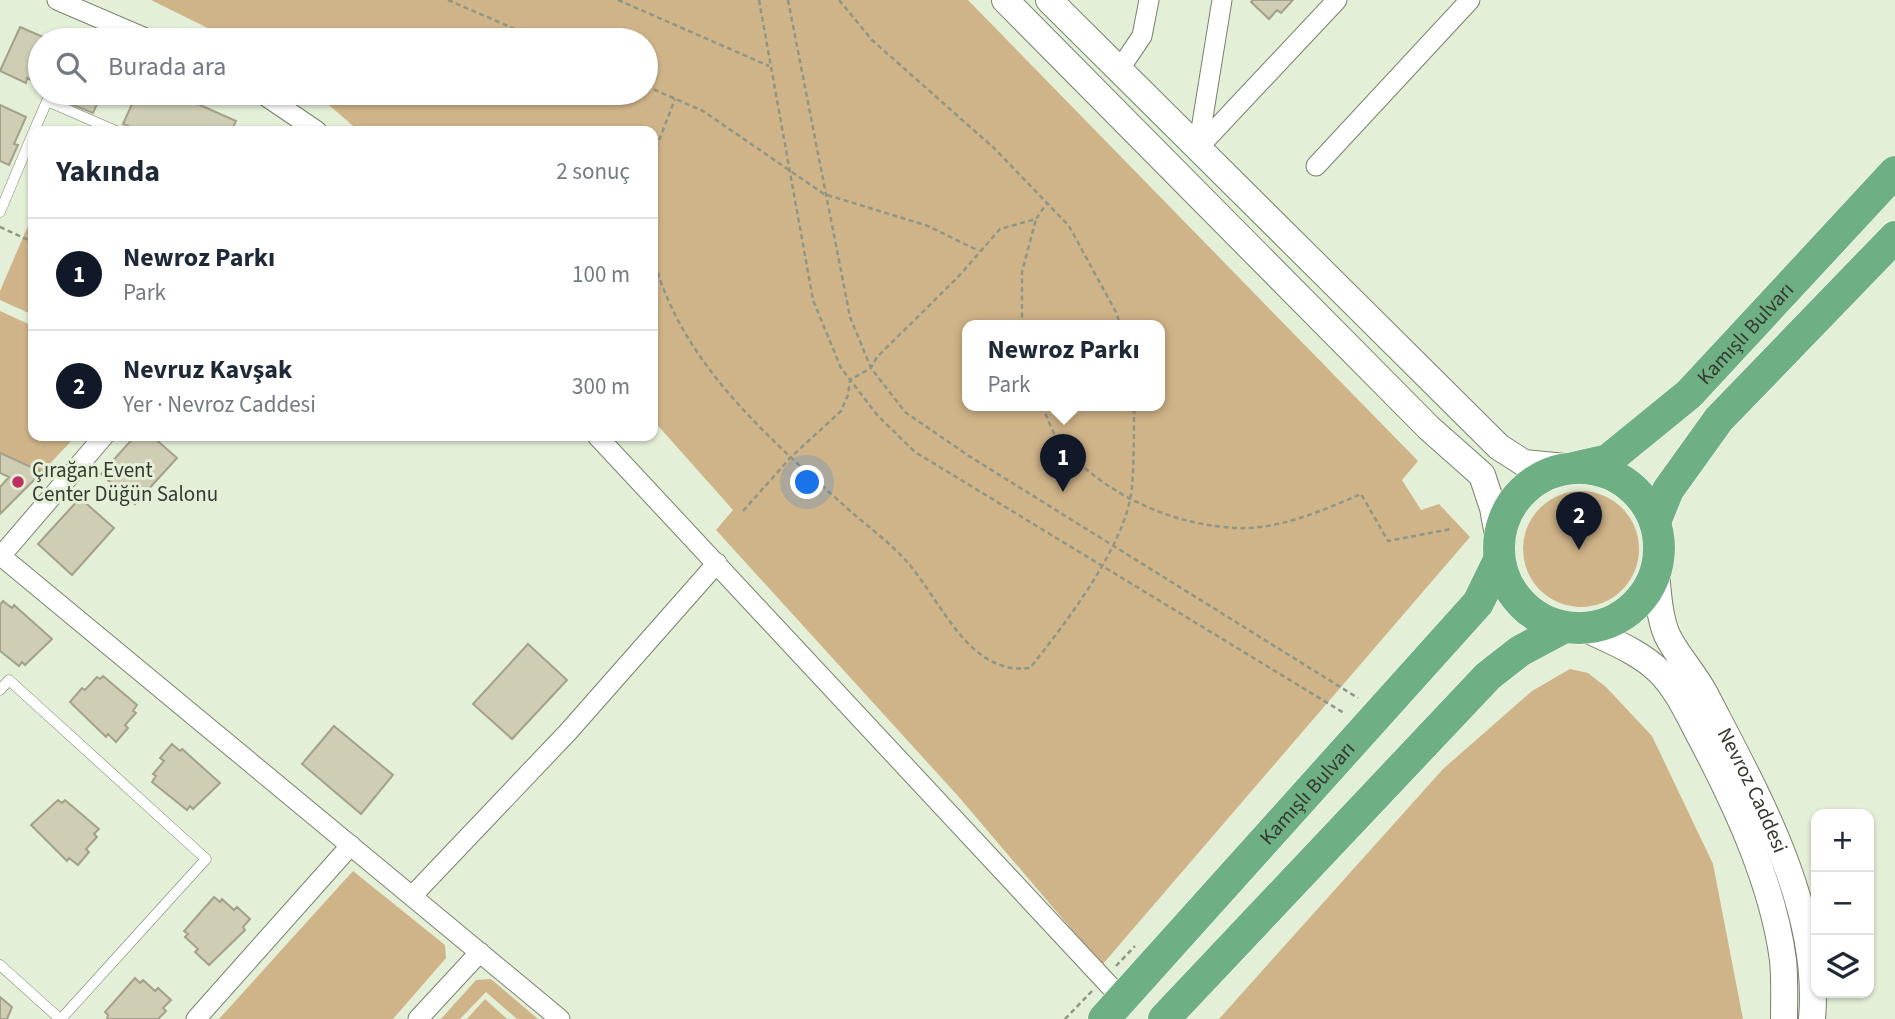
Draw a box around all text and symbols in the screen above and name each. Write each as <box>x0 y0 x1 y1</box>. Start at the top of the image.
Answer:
search box <box>28 28 658 105</box>
icon: search <box>52 48 90 86</box>
text: Burada ara <box>108 48 226 85</box>
text: Yakında <box>56 150 160 193</box>
text: 2 sonuç <box>556 155 630 188</box>
text: Newroz Parkı <box>123 239 275 276</box>
text: 1 <box>73 258 85 291</box>
text: 100 m <box>572 258 630 291</box>
street label: Kamışlı Bulvarı <box>1690 275 1801 391</box>
text: Park <box>123 276 166 309</box>
popup <box>962 320 1165 411</box>
text: Newroz Parkı <box>987 331 1140 368</box>
text: Nevruz Kavşak <box>123 351 292 388</box>
text: Park <box>987 368 1030 401</box>
text: 2 <box>73 370 85 403</box>
text: 300 m <box>572 370 630 403</box>
text: Yer · Nevroz Caddesi <box>123 388 316 421</box>
pin: 1 <box>1040 434 1086 492</box>
place label: Çırağan Event Center Düğün Salonu <box>32 455 218 509</box>
your location <box>790 465 824 499</box>
marker: Çırağan Event Center Düğün Salonu <box>10 474 26 490</box>
pin: 2 <box>1556 492 1602 550</box>
street label: Nevroz Caddesi <box>1710 722 1795 857</box>
street label: Kamışlı Bulvarı <box>1252 734 1362 852</box>
map controls <box>1811 809 1874 998</box>
button: + <box>1811 809 1874 872</box>
button: − <box>1811 872 1874 935</box>
button: layers <box>1811 935 1874 998</box>

